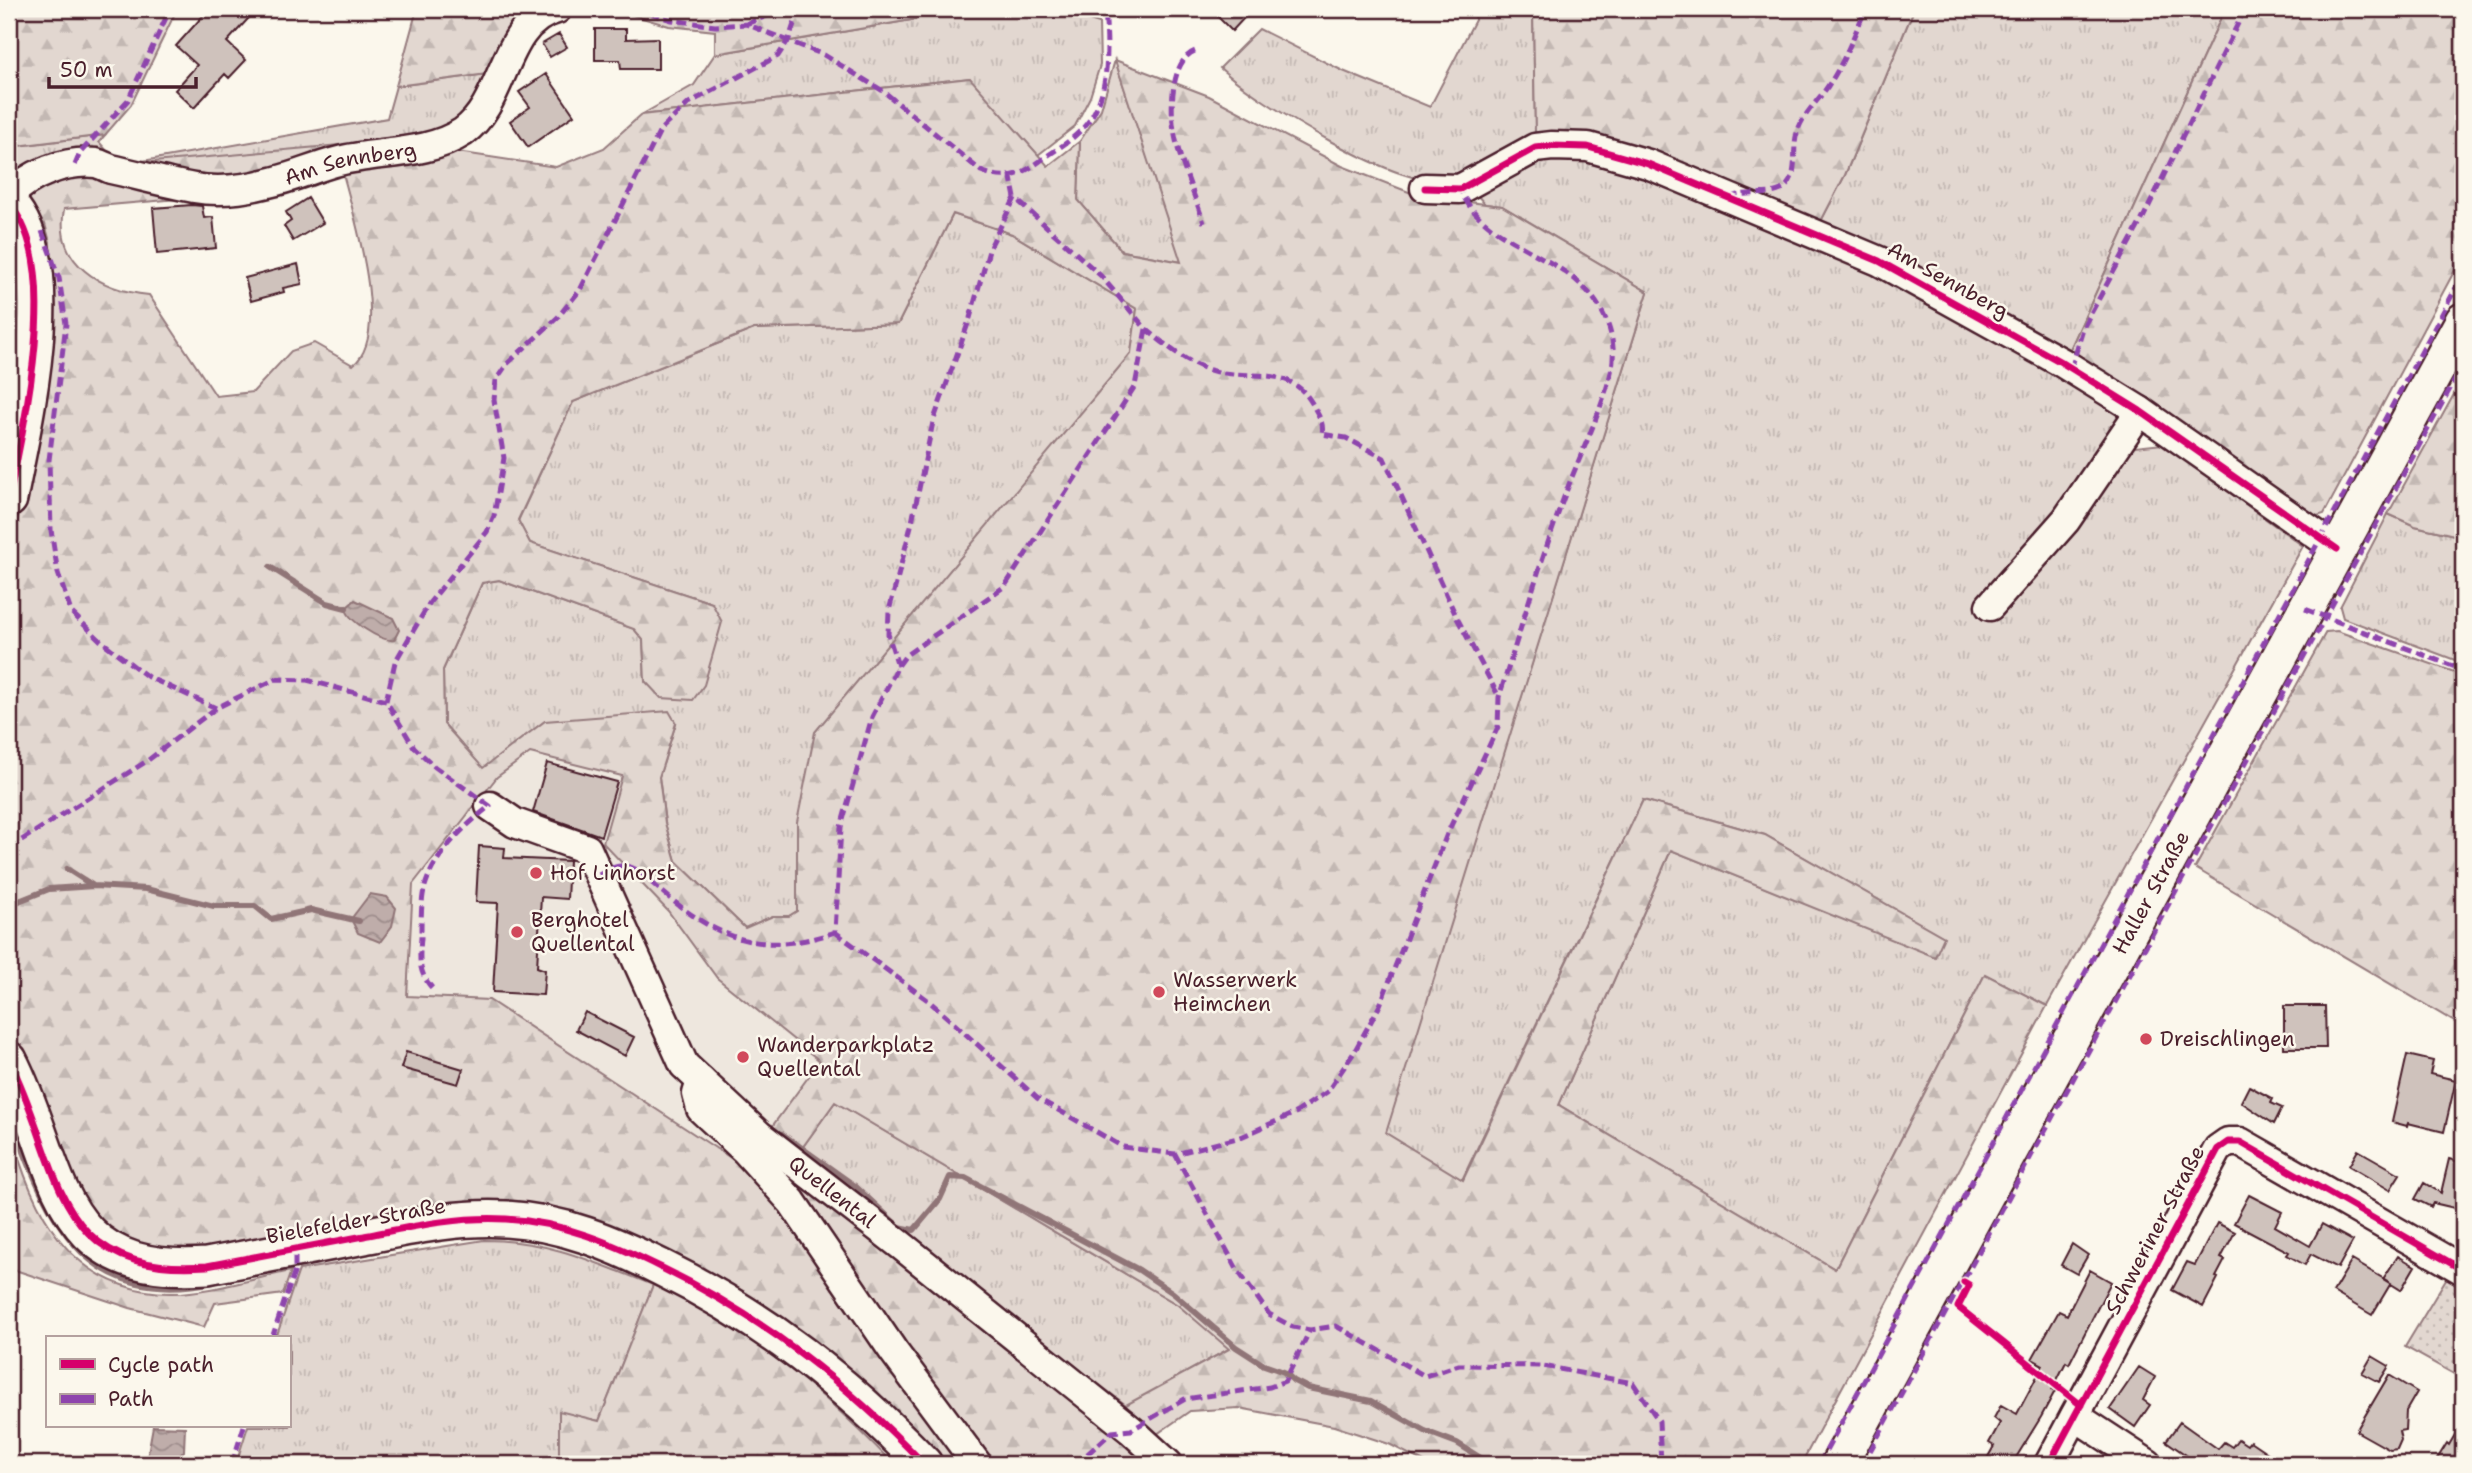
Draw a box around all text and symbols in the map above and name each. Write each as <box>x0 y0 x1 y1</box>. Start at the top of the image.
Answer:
scale bar <box>49 46 196 90</box>
text: 50 m <box>60 56 113 84</box>
street label: Am Sennberg <box>281 135 418 192</box>
street label: Am Sennberg <box>1882 235 2014 325</box>
street label: Haller Straße <box>2106 826 2196 959</box>
place label: Hof Linhorst <box>550 859 676 887</box>
marker: Hof Linhorst <box>528 865 544 881</box>
place label: Berghotel Quellental <box>531 906 635 958</box>
marker: Berghotel Quellental <box>509 924 525 940</box>
place label: Wasserwerk Heimchen <box>1173 966 1297 1018</box>
marker: Wasserwerk Heimchen <box>1151 984 1167 1000</box>
place label: Dreischlingen <box>2160 1025 2295 1053</box>
place label: Wanderparkplatz Quellental <box>757 1031 934 1083</box>
marker: Dreischlingen <box>2138 1031 2154 1047</box>
marker: Wanderparkplatz Quellental <box>735 1049 751 1065</box>
street label: Schweriner Straße <box>2099 1141 2211 1319</box>
street label: Quellental <box>783 1149 882 1235</box>
street label: Bielefelder Straße <box>264 1191 448 1251</box>
legend <box>46 1336 290 1428</box>
text: Cycle path <box>108 1351 214 1379</box>
text: Path <box>108 1385 154 1413</box>

